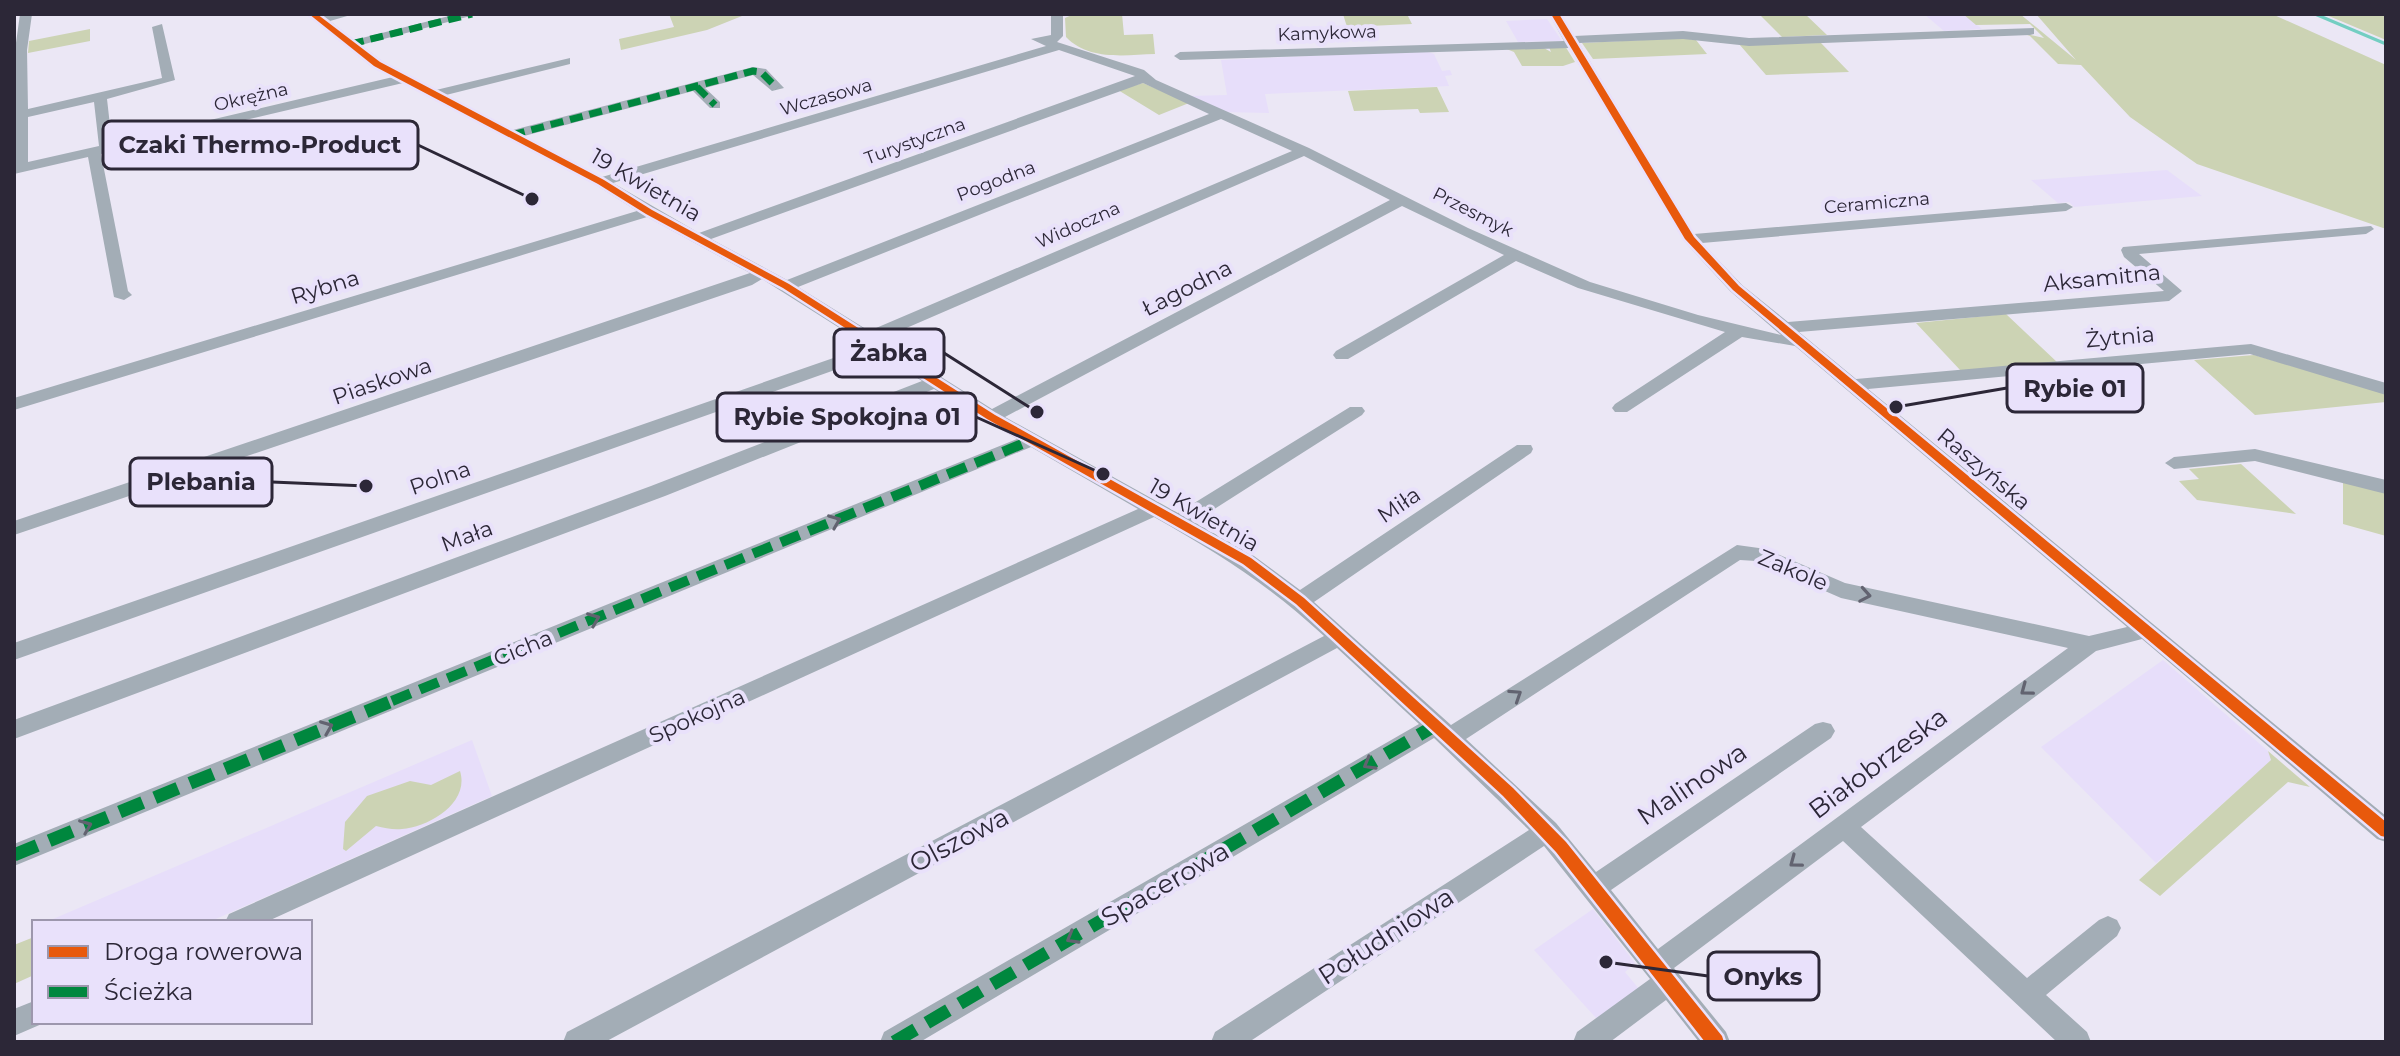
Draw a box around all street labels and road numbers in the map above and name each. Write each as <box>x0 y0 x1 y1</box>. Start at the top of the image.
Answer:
street label: Kamykowa <box>1277 20 1377 46</box>
street label: Wczasowa <box>777 73 875 121</box>
street label: Okrężna <box>212 78 290 116</box>
street label: Turystyczna <box>862 113 968 169</box>
street label: 19 Kwietnia <box>586 143 706 227</box>
street label: Pogodna <box>954 156 1038 206</box>
street label: Przesmyk <box>1429 182 1517 242</box>
street label: Ceramiczna <box>1823 187 1931 219</box>
street label: Widoczna <box>1032 197 1124 253</box>
street label: Łagodna <box>1137 254 1237 322</box>
street label: Aksamitna <box>2042 258 2162 298</box>
street label: Rybna <box>287 264 363 310</box>
street label: Żytnia <box>2084 321 2156 353</box>
street label: Piaskowa <box>329 351 435 411</box>
street label: Raszyńska <box>1932 422 2036 516</box>
street label: Polna <box>406 455 474 501</box>
street label: 19 Kwietnia <box>1144 473 1264 557</box>
street label: Miła <box>1372 481 1426 529</box>
street label: Mała <box>437 514 497 558</box>
street label: Zakole <box>1754 543 1832 597</box>
street label: Cicha <box>489 624 557 672</box>
street label: Spokojna <box>645 683 749 749</box>
street label: Białobrzeska <box>1802 700 1954 826</box>
street label: Malinowa <box>1631 736 1753 832</box>
street label: Olszowa <box>904 800 1014 880</box>
street label: Spacerowa <box>1095 834 1235 934</box>
street label: Południowa <box>1312 880 1460 992</box>

